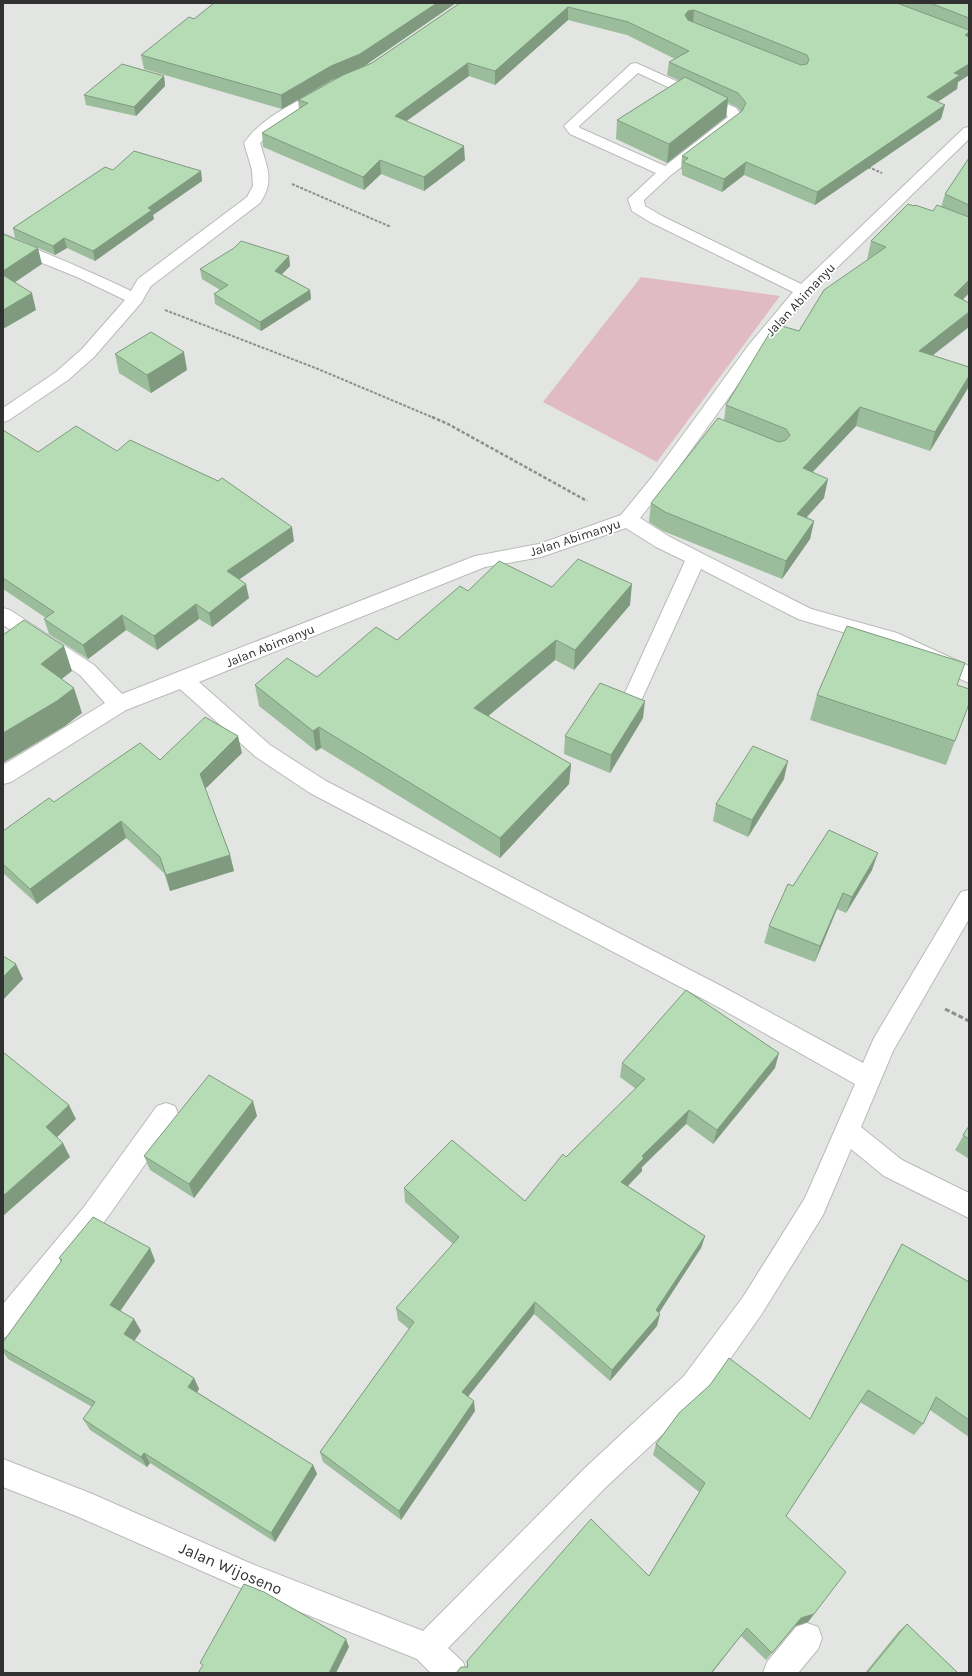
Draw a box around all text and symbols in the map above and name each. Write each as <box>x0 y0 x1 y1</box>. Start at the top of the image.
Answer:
street label: Jalan Abimanyu <box>763 260 838 339</box>
street label: Jalan Abimanyu <box>528 516 622 559</box>
street label: Jalan Abimanyu <box>224 621 317 670</box>
street label: Jalan Wijoseno <box>177 1538 285 1599</box>

